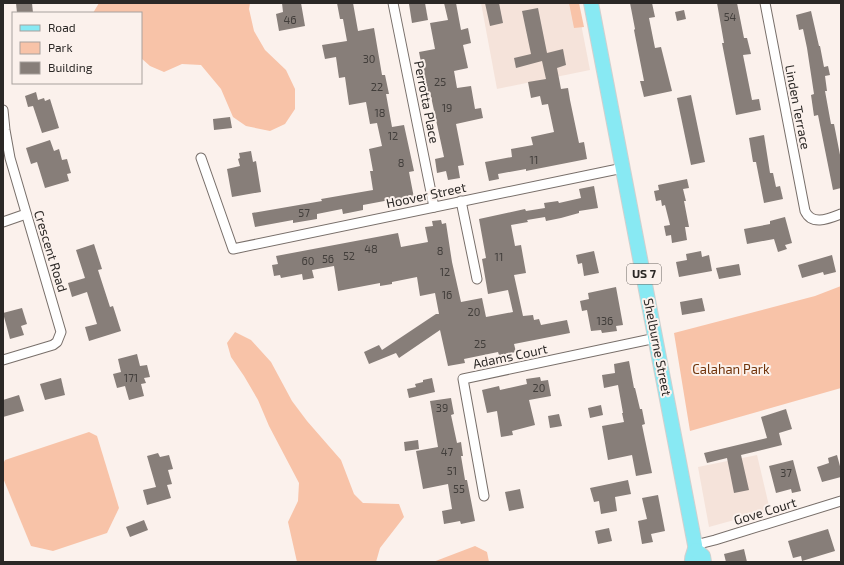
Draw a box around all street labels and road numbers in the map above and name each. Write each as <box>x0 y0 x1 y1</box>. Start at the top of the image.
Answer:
street label: Perrotta Place <box>411 59 443 145</box>
street label: Linden Terrace <box>782 63 814 151</box>
street label: Hoover Street <box>385 179 467 211</box>
street label: Crescent Road <box>31 208 71 294</box>
road number: US 7 <box>627 264 661 284</box>
street label: Shelburne Street <box>641 297 675 397</box>
street label: Adams Court <box>471 340 549 372</box>
street label: Gove Court <box>732 494 798 528</box>

